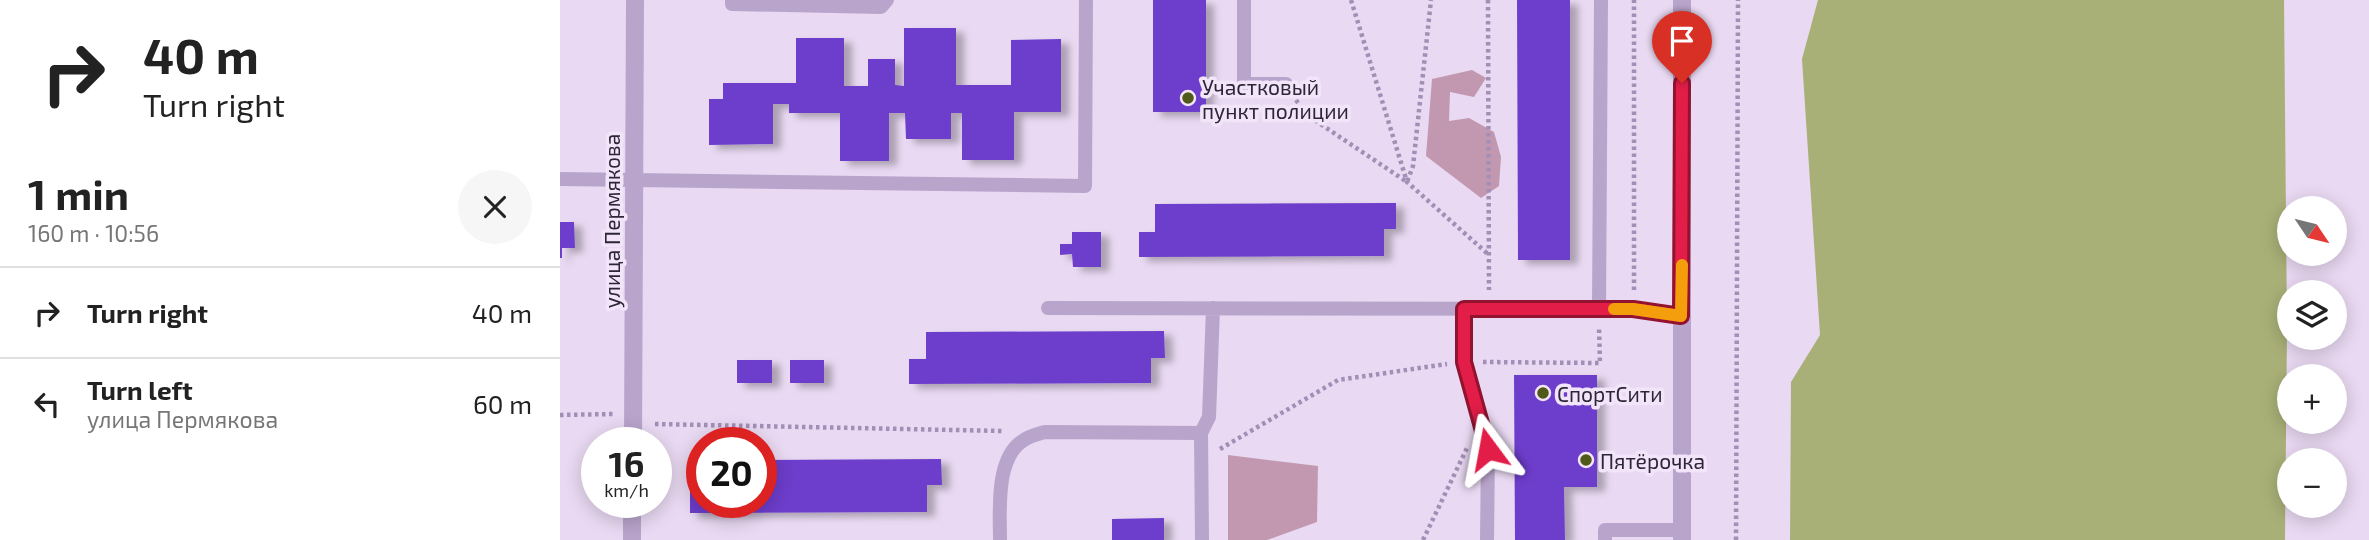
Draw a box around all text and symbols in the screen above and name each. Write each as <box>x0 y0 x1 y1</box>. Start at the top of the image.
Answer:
pin <box>1652 11 1712 83</box>
icon: arrive <box>1663 22 1701 60</box>
text: 40 m <box>143 25 259 84</box>
icon: right <box>28 28 119 119</box>
place label: Участковый пункт полиции <box>1202 74 1349 124</box>
text: Turn right <box>143 85 285 123</box>
marker: Участковый пункт полиции <box>1180 90 1196 106</box>
street label: улица Пермякова <box>599 134 625 308</box>
text: 1 min <box>28 168 129 218</box>
button: close <box>458 170 532 244</box>
north arrow <box>2277 196 2347 266</box>
map controls <box>2277 196 2347 518</box>
text: 160 m · 10:56 <box>28 219 159 247</box>
button: layers <box>2277 280 2347 350</box>
icon: right <box>28 294 66 332</box>
text: Turn right <box>87 297 208 328</box>
text: 40 m <box>472 297 532 328</box>
button: + <box>2277 364 2347 434</box>
text: Turn left <box>87 374 193 405</box>
place label: СпортСити <box>1557 381 1662 406</box>
icon: left <box>28 385 66 423</box>
marker: СпортСити <box>1535 385 1551 401</box>
text: 60 m <box>473 388 532 419</box>
text: улица Пермякова <box>87 405 278 433</box>
position arrow <box>1451 412 1525 486</box>
speed limit sign: 20 <box>686 427 777 518</box>
text: 16 <box>609 442 644 484</box>
place label: Пятёрочка <box>1600 448 1705 473</box>
button: − <box>2277 448 2347 518</box>
marker: Пятёрочка <box>1578 452 1594 468</box>
text: km/h <box>604 479 649 501</box>

